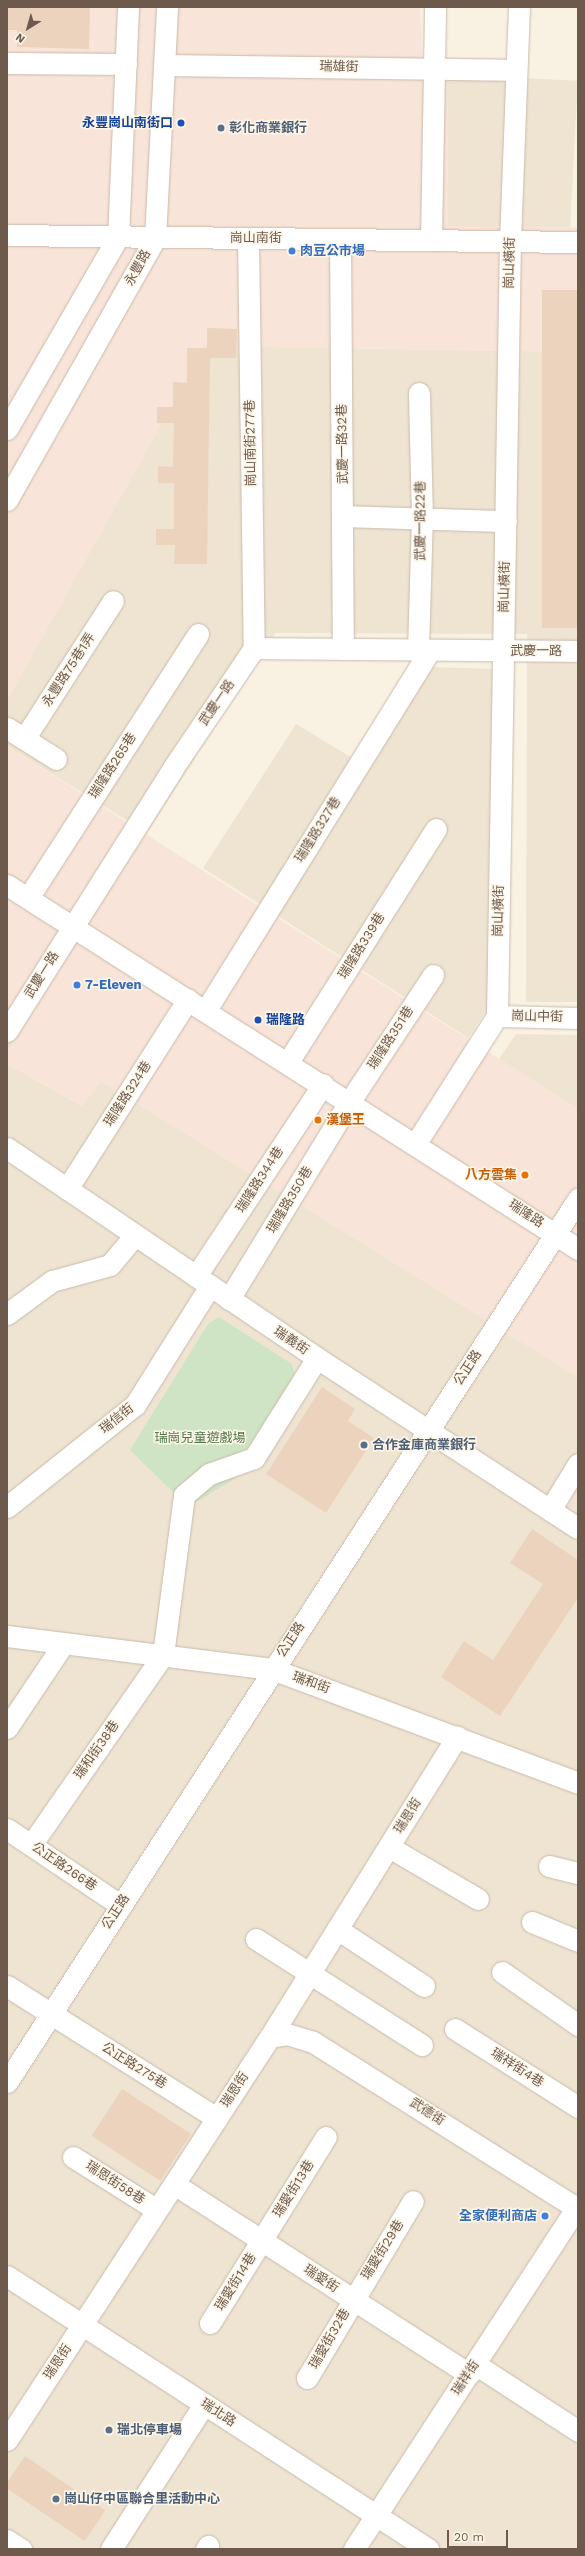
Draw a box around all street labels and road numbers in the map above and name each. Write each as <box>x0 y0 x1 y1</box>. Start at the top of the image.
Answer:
street label: 瑞雄街 <box>319 59 359 75</box>
street label: 崗山南街 <box>230 230 282 246</box>
street label: 崗山橫街 <box>502 237 518 289</box>
street label: 永豐路 <box>122 247 154 289</box>
street label: 崗山南街277巷 <box>242 399 260 487</box>
street label: 武慶一路32巷 <box>335 404 351 484</box>
street label: 武慶一路22巷 <box>413 481 429 561</box>
street label: 崗山橫街 <box>497 561 513 613</box>
street label: 永豐路75巷1弄 <box>39 630 99 710</box>
street label: 武慶一路 <box>510 643 562 659</box>
street label: 武慶一路 <box>196 677 238 729</box>
street label: 瑞隆路265巷 <box>86 730 140 802</box>
street label: 瑞隆路327巷 <box>292 794 344 866</box>
street label: 崗山橫街 <box>491 885 507 937</box>
street label: 瑞隆路339巷 <box>335 910 389 982</box>
street label: 武慶一路 <box>22 949 62 1001</box>
street label: 瑞隆路351巷 <box>365 1003 417 1073</box>
street label: 崗山中街 <box>511 1009 563 1025</box>
street label: 瑞隆路324巷 <box>101 1058 155 1130</box>
street label: 瑞隆路344巷 <box>233 1144 287 1216</box>
street label: 瑞隆路350巷 <box>264 1164 316 1236</box>
street label: 瑞隆路 <box>505 1197 547 1231</box>
street label: 瑞義街 <box>270 1324 312 1358</box>
street label: 公正路 <box>451 1347 485 1389</box>
street label: 瑞信街 <box>97 1401 137 1437</box>
street label: 公正路 <box>274 1619 308 1661</box>
street label: 瑞和街 <box>290 1669 332 1697</box>
street label: 瑞和街38巷 <box>71 1718 123 1782</box>
street label: 瑞恩街 <box>391 1795 425 1837</box>
street label: 公正路266巷 <box>28 1839 100 1895</box>
street label: 公正路 <box>99 1891 133 1933</box>
street label: 公正路275巷 <box>98 2040 170 2092</box>
street label: 瑞祥街4巷 <box>488 2045 546 2091</box>
street label: 瑞恩街 <box>218 2069 252 2111</box>
street label: 武德街 <box>406 2095 448 2129</box>
street label: 瑞愛街13巷 <box>270 2157 318 2221</box>
street label: 瑞恩街58巷 <box>82 2158 148 2208</box>
street label: 瑞愛街29巷 <box>358 2217 408 2283</box>
street label: 瑞愛街14巷 <box>212 2250 260 2314</box>
street label: 瑞愛街 <box>300 2262 342 2296</box>
street label: 瑞愛街32巷 <box>306 2306 354 2372</box>
street label: 瑞恩街 <box>41 2341 75 2383</box>
street label: 瑞祥街 <box>449 2357 483 2399</box>
street label: 瑞北路 <box>197 2396 239 2430</box>

